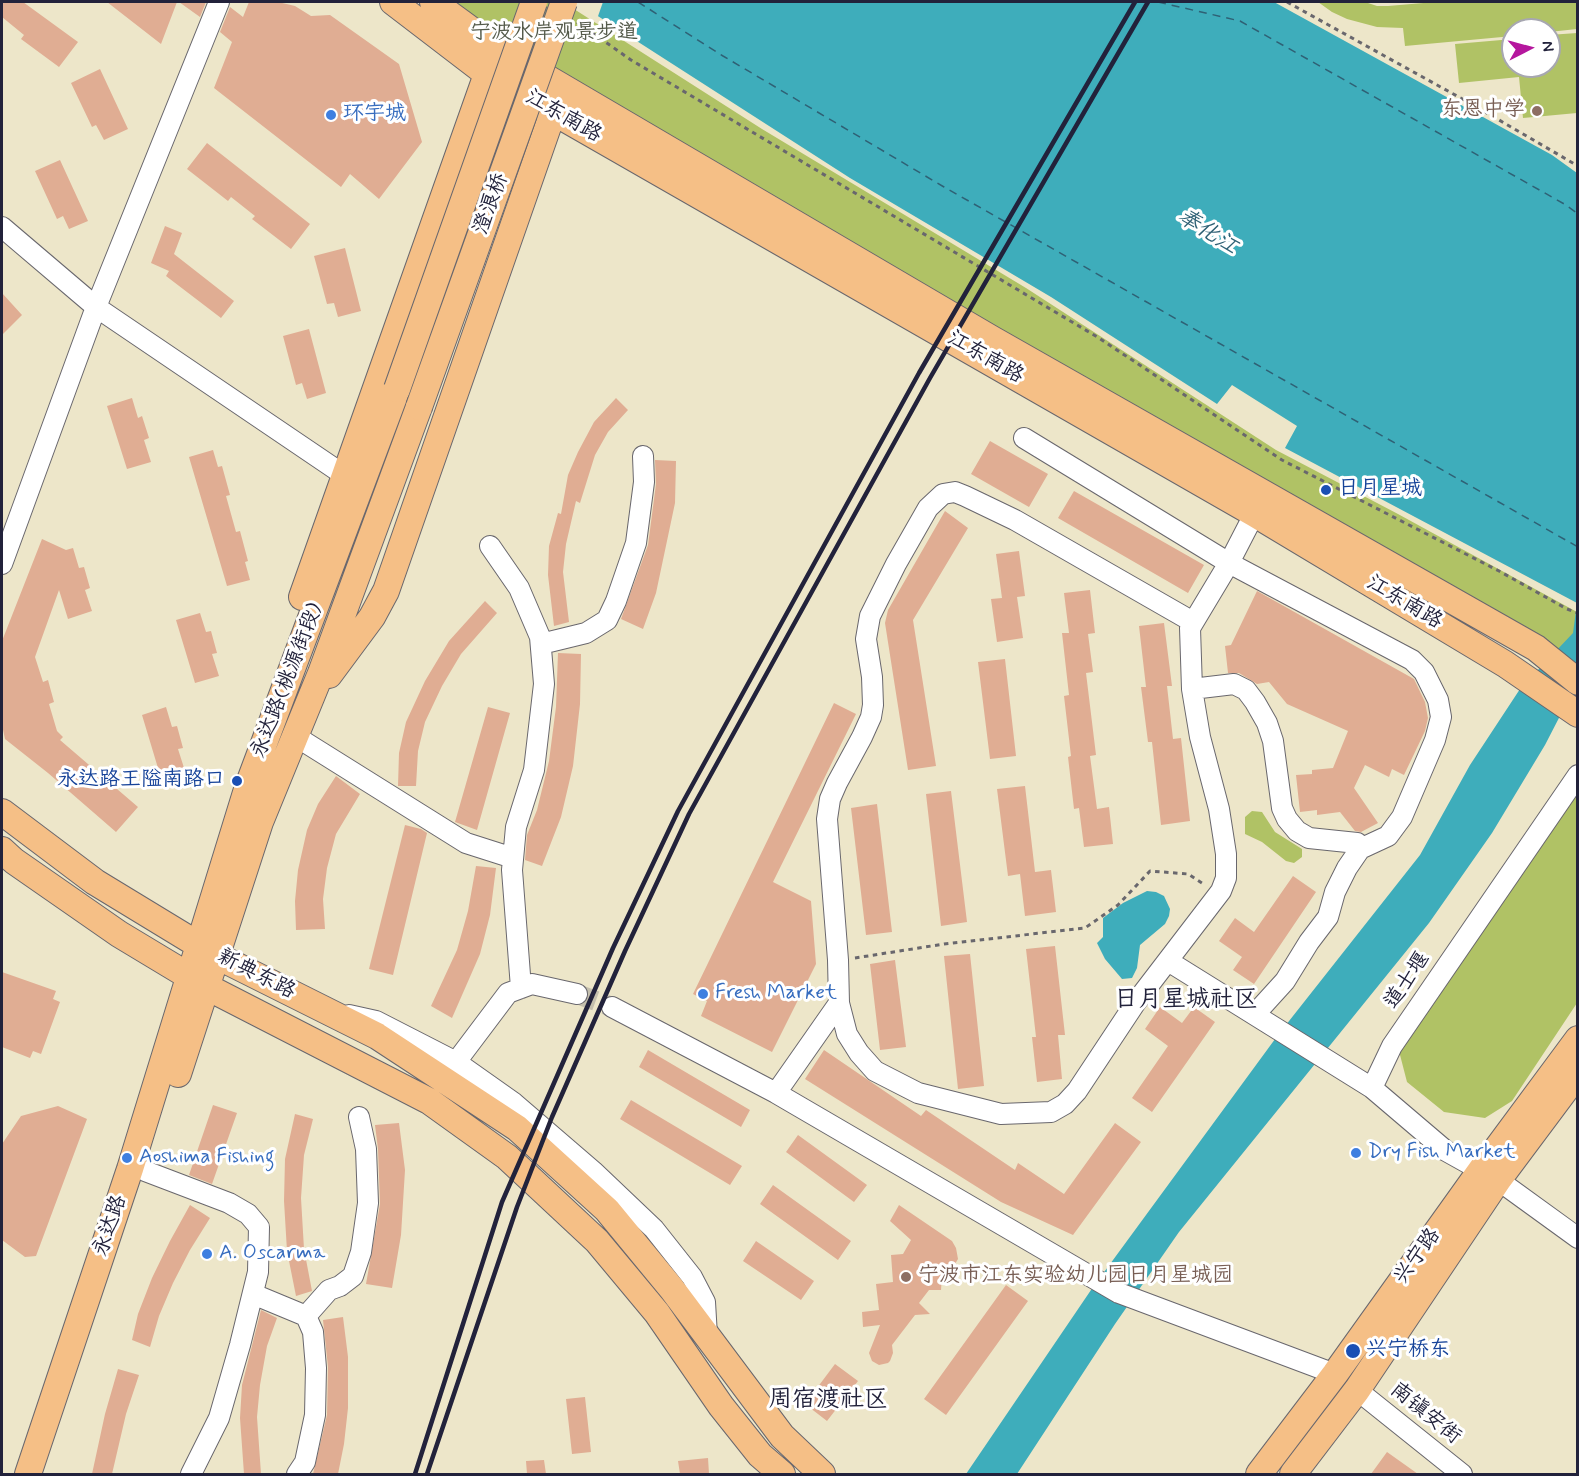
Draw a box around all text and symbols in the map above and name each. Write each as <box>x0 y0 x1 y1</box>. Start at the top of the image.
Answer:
north arrow <box>1501 18 1561 78</box>
park label: 宁波水岸观景步道 <box>470 21 638 47</box>
text: N <box>1536 40 1558 53</box>
street label: 江东南路 <box>520 85 606 149</box>
place label: 东恩中学 <box>1441 98 1525 124</box>
place label: 环宇城 <box>343 102 406 128</box>
marker: 东恩中学 <box>1530 104 1544 118</box>
marker: 环宇城 <box>324 108 338 122</box>
street label: 澄浪桥 <box>469 170 515 238</box>
water label: 奉化江 <box>1172 204 1242 262</box>
street label: 江东南路 <box>942 326 1028 390</box>
place label: 日月星城 <box>1338 477 1422 503</box>
marker: 日月星城 <box>1319 483 1333 497</box>
street label: 江东南路 <box>1362 571 1446 635</box>
street label: 永达路(桃源街段) <box>247 600 329 762</box>
place label: 永达路王隘南路口 <box>57 768 225 794</box>
marker: 永达路王隘南路口 <box>230 774 244 788</box>
street label: 新典东路 <box>213 945 299 1005</box>
street label: 道士堰 <box>1380 948 1436 1014</box>
place label: Fresh Market <box>715 981 837 1007</box>
marker: Fresh Market <box>696 987 710 1001</box>
district label: 日月星城社区 <box>1114 987 1258 1015</box>
place label: Dry Fish Market <box>1368 1140 1516 1166</box>
place label: Aoshima Fishing <box>139 1145 275 1171</box>
marker: Dry Fish Market <box>1349 1146 1363 1160</box>
marker: Aoshima Fishing <box>120 1151 134 1165</box>
street label: 永达路 <box>89 1192 133 1260</box>
street label: 兴宁路 <box>1389 1224 1447 1290</box>
place label: A. Oscarma <box>219 1241 325 1267</box>
marker: A. Oscarma <box>200 1247 214 1261</box>
place label: 宁波市江东实验幼儿园日月星城园 <box>918 1264 1233 1290</box>
marker: 宁波市江东实验幼儿园日月星城园 <box>899 1270 913 1284</box>
place label: 兴宁桥东 <box>1366 1338 1450 1364</box>
marker: 兴宁桥东 <box>1344 1342 1362 1360</box>
street label: 南镇安街 <box>1384 1378 1466 1450</box>
district label: 周宿渡社区 <box>768 1387 888 1415</box>

